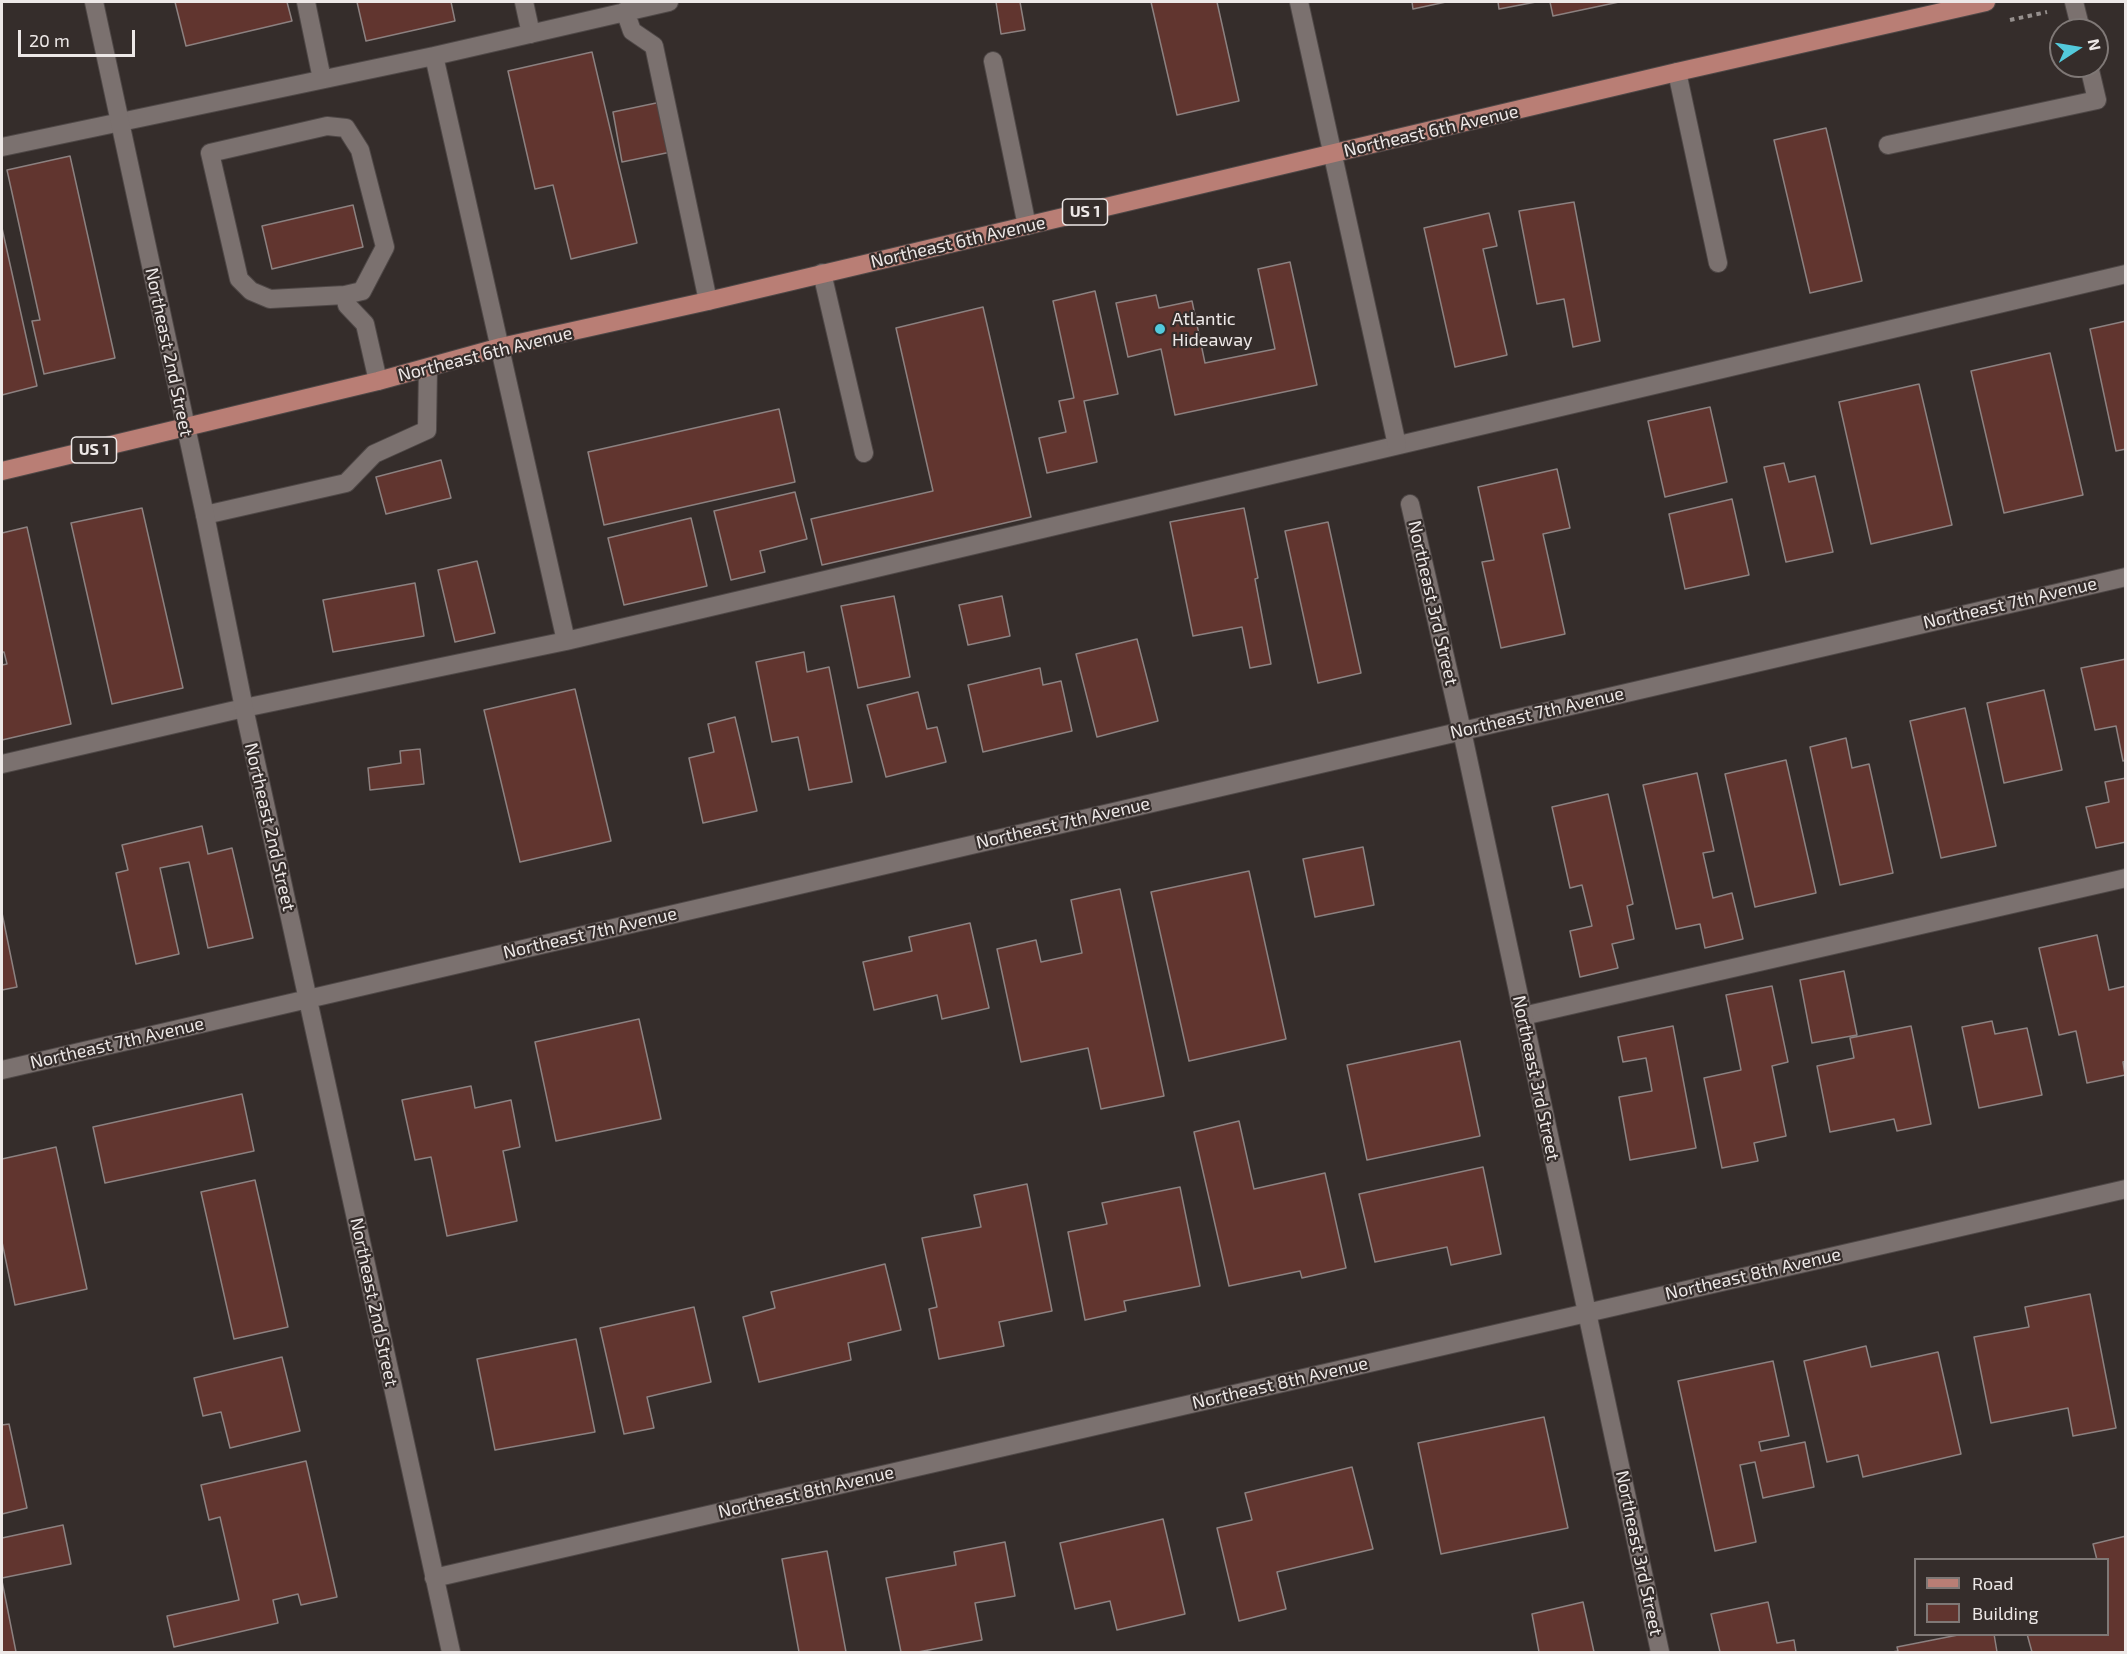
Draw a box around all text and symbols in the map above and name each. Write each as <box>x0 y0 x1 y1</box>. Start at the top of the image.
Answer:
scale bar <box>21 18 138 56</box>
north arrow <box>2049 18 2109 78</box>
text: 20 m <box>29 29 70 51</box>
text: N <box>2085 37 2106 52</box>
street label: Northeast 6th Avenue <box>1341 100 1521 162</box>
road number: US 1 <box>1062 199 1108 225</box>
street label: Northeast 6th Avenue <box>868 211 1048 273</box>
street label: Northeast 2nd Street <box>141 266 197 438</box>
place label: Atlantic Hideaway <box>1172 308 1253 350</box>
street label: Northeast 6th Avenue <box>396 322 574 386</box>
marker: Atlantic Hideaway <box>1153 322 1167 336</box>
road number: US 1 <box>72 437 116 463</box>
street label: Northeast 3rd Street <box>1404 519 1462 687</box>
street label: Northeast 7th Avenue <box>1921 572 2099 634</box>
street label: Northeast 7th Avenue <box>1448 682 1626 744</box>
street label: Northeast 2nd Street <box>240 741 300 913</box>
street label: Northeast 7th Avenue <box>974 792 1152 854</box>
street label: Northeast 7th Avenue <box>501 902 679 964</box>
street label: Northeast 3rd Street <box>1508 993 1564 1163</box>
street label: Northeast 7th Avenue <box>28 1012 206 1074</box>
street label: Northeast 2nd Street <box>346 1216 402 1388</box>
street label: Northeast 8th Avenue <box>1663 1243 1843 1305</box>
street label: Northeast 8th Avenue <box>1190 1352 1370 1414</box>
street label: Northeast 8th Avenue <box>716 1461 896 1523</box>
street label: Northeast 3rd Street <box>1611 1468 1667 1638</box>
legend <box>1914 1558 2109 1636</box>
text: Road <box>1972 1572 2013 1594</box>
text: Building <box>1972 1602 2039 1624</box>

